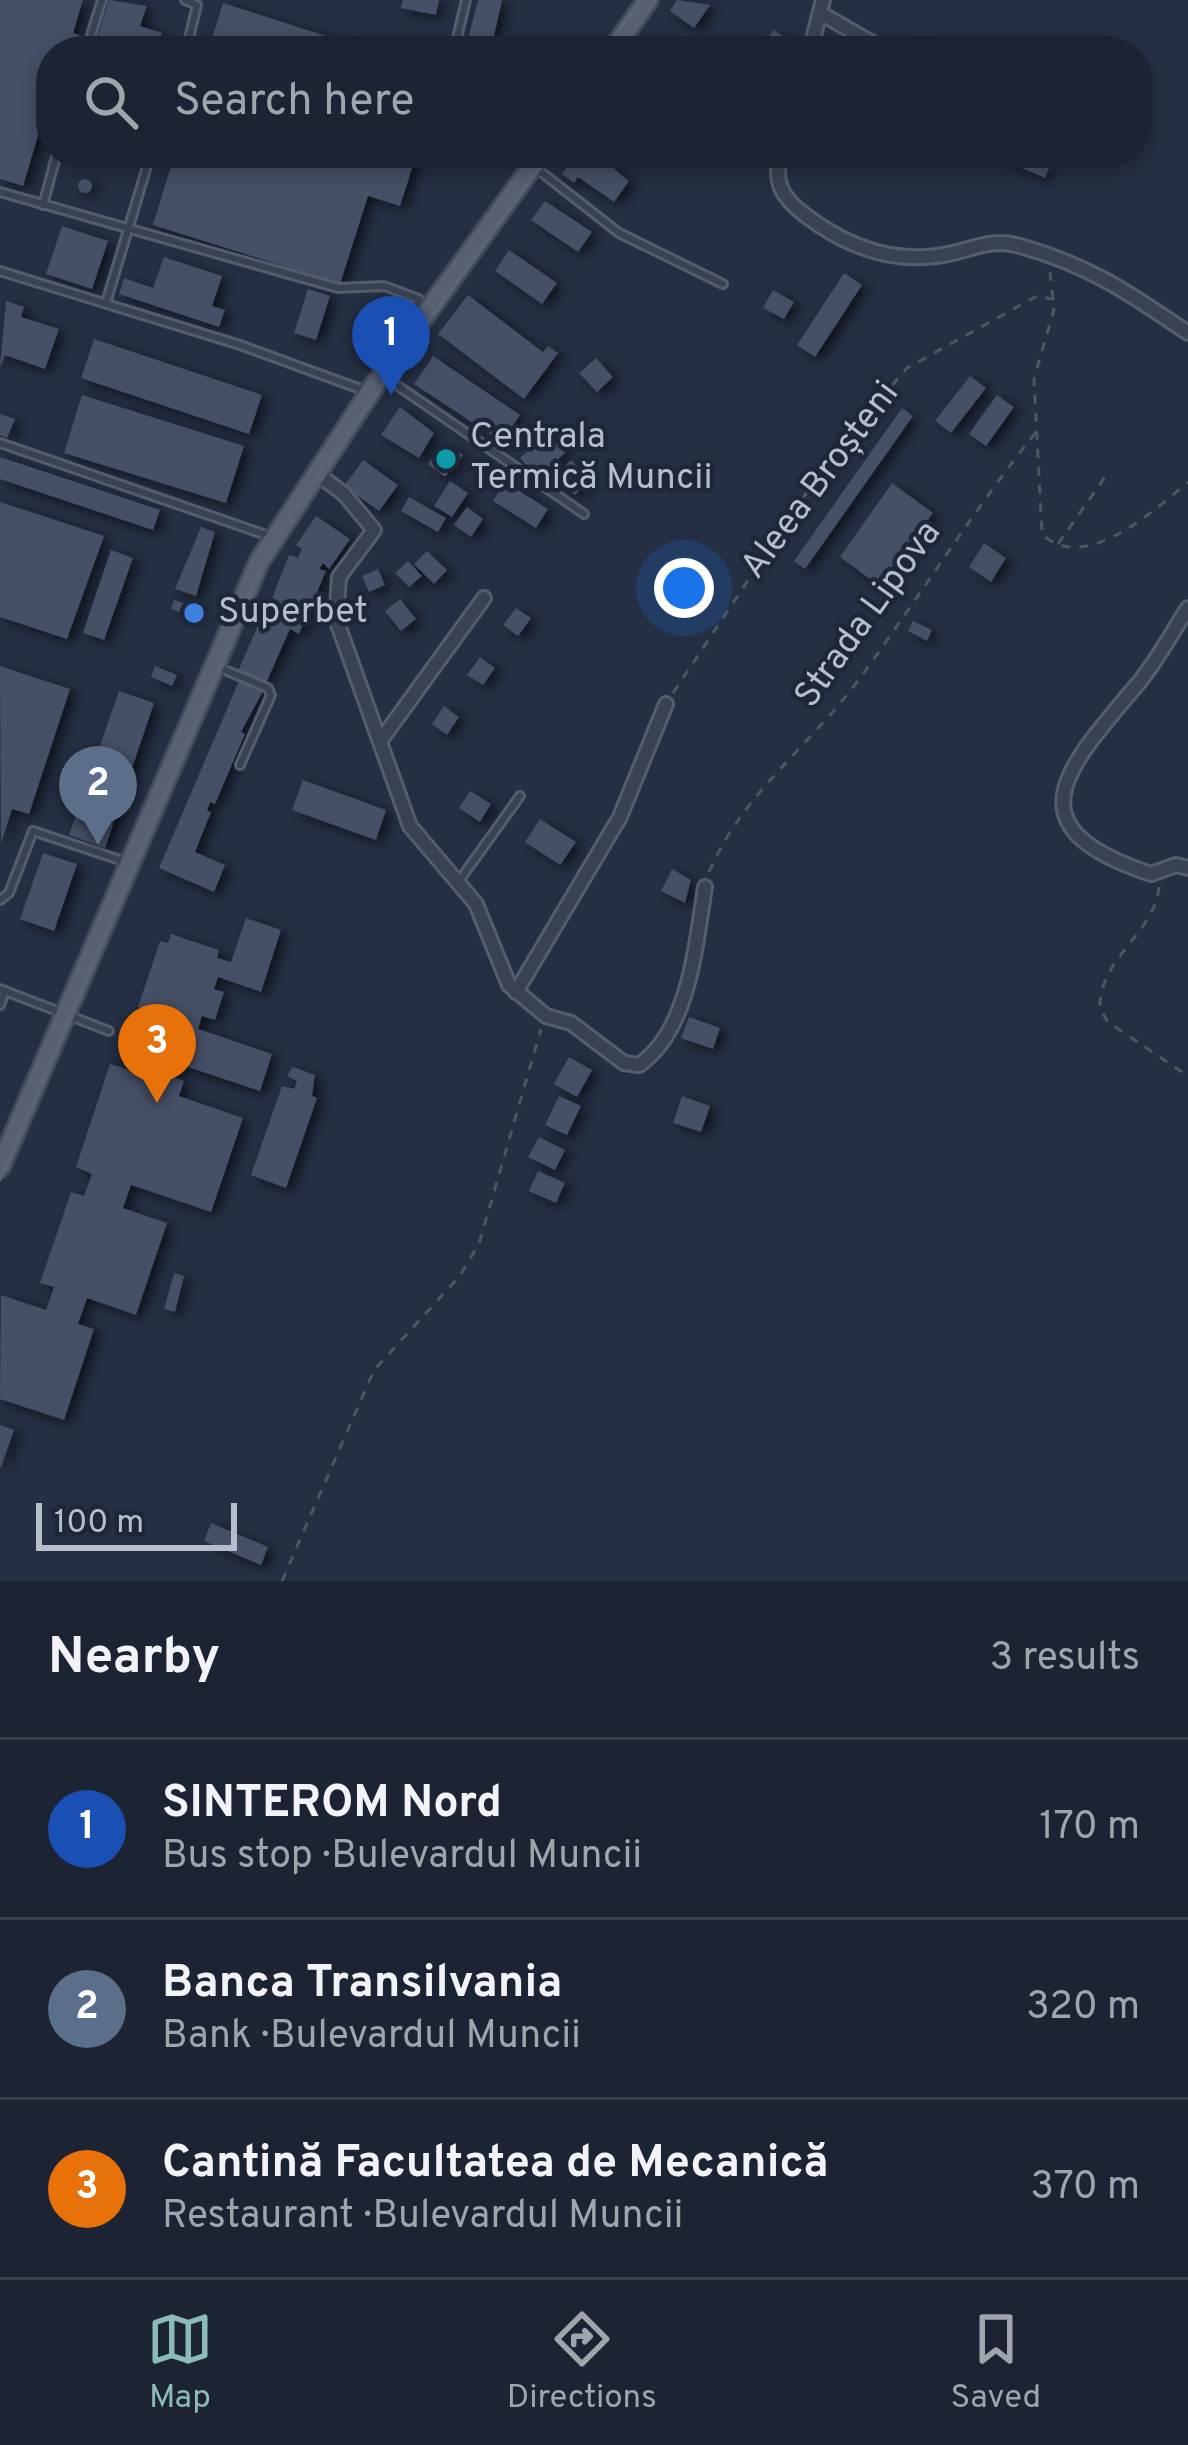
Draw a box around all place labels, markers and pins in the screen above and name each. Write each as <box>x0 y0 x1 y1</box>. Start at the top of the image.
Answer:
pin: 1 <box>352 296 430 395</box>
place label: Centrala Termică Muncii <box>470 415 713 502</box>
marker: Centrala Termică Muncii <box>433 446 459 472</box>
place label: Superbet <box>218 590 368 636</box>
marker: Superbet <box>181 600 207 626</box>
pin: 2 <box>59 746 137 845</box>
pin: 3 <box>118 1004 196 1103</box>

